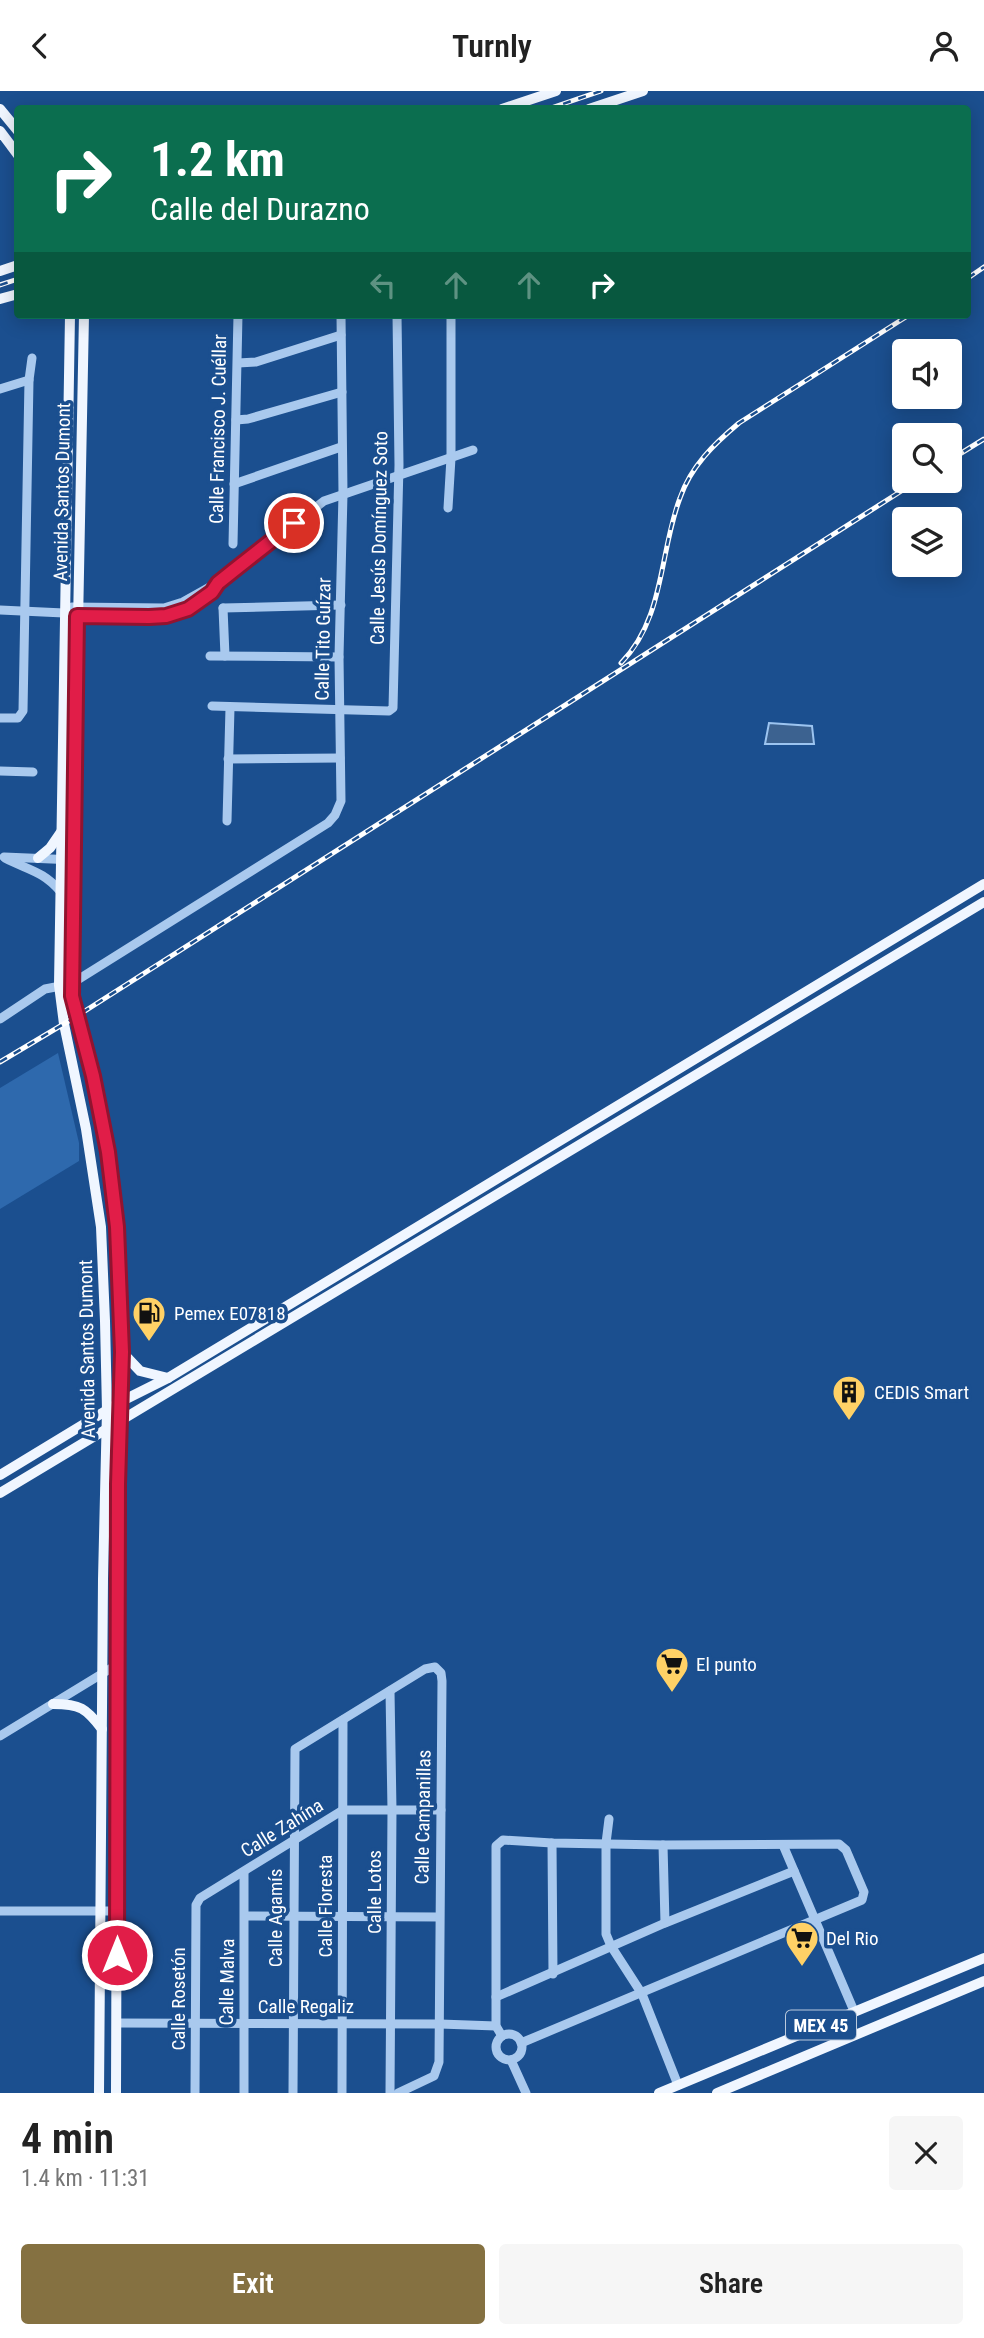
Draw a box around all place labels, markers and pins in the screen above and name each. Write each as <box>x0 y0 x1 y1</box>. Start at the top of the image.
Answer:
pin <box>264 493 324 553</box>
fuel station icon: Pemex E07818 <box>130 1294 168 1343</box>
place label: Pemex E07818 <box>174 1302 286 1325</box>
building icon: CEDIS Smart <box>830 1373 868 1422</box>
place label: CEDIS Smart <box>874 1381 969 1404</box>
supermarket icon: El punto <box>653 1645 691 1694</box>
place label: El punto <box>696 1653 757 1676</box>
supermarket icon: Del Rio <box>783 1919 821 1968</box>
place label: Del Rio <box>826 1927 878 1950</box>

